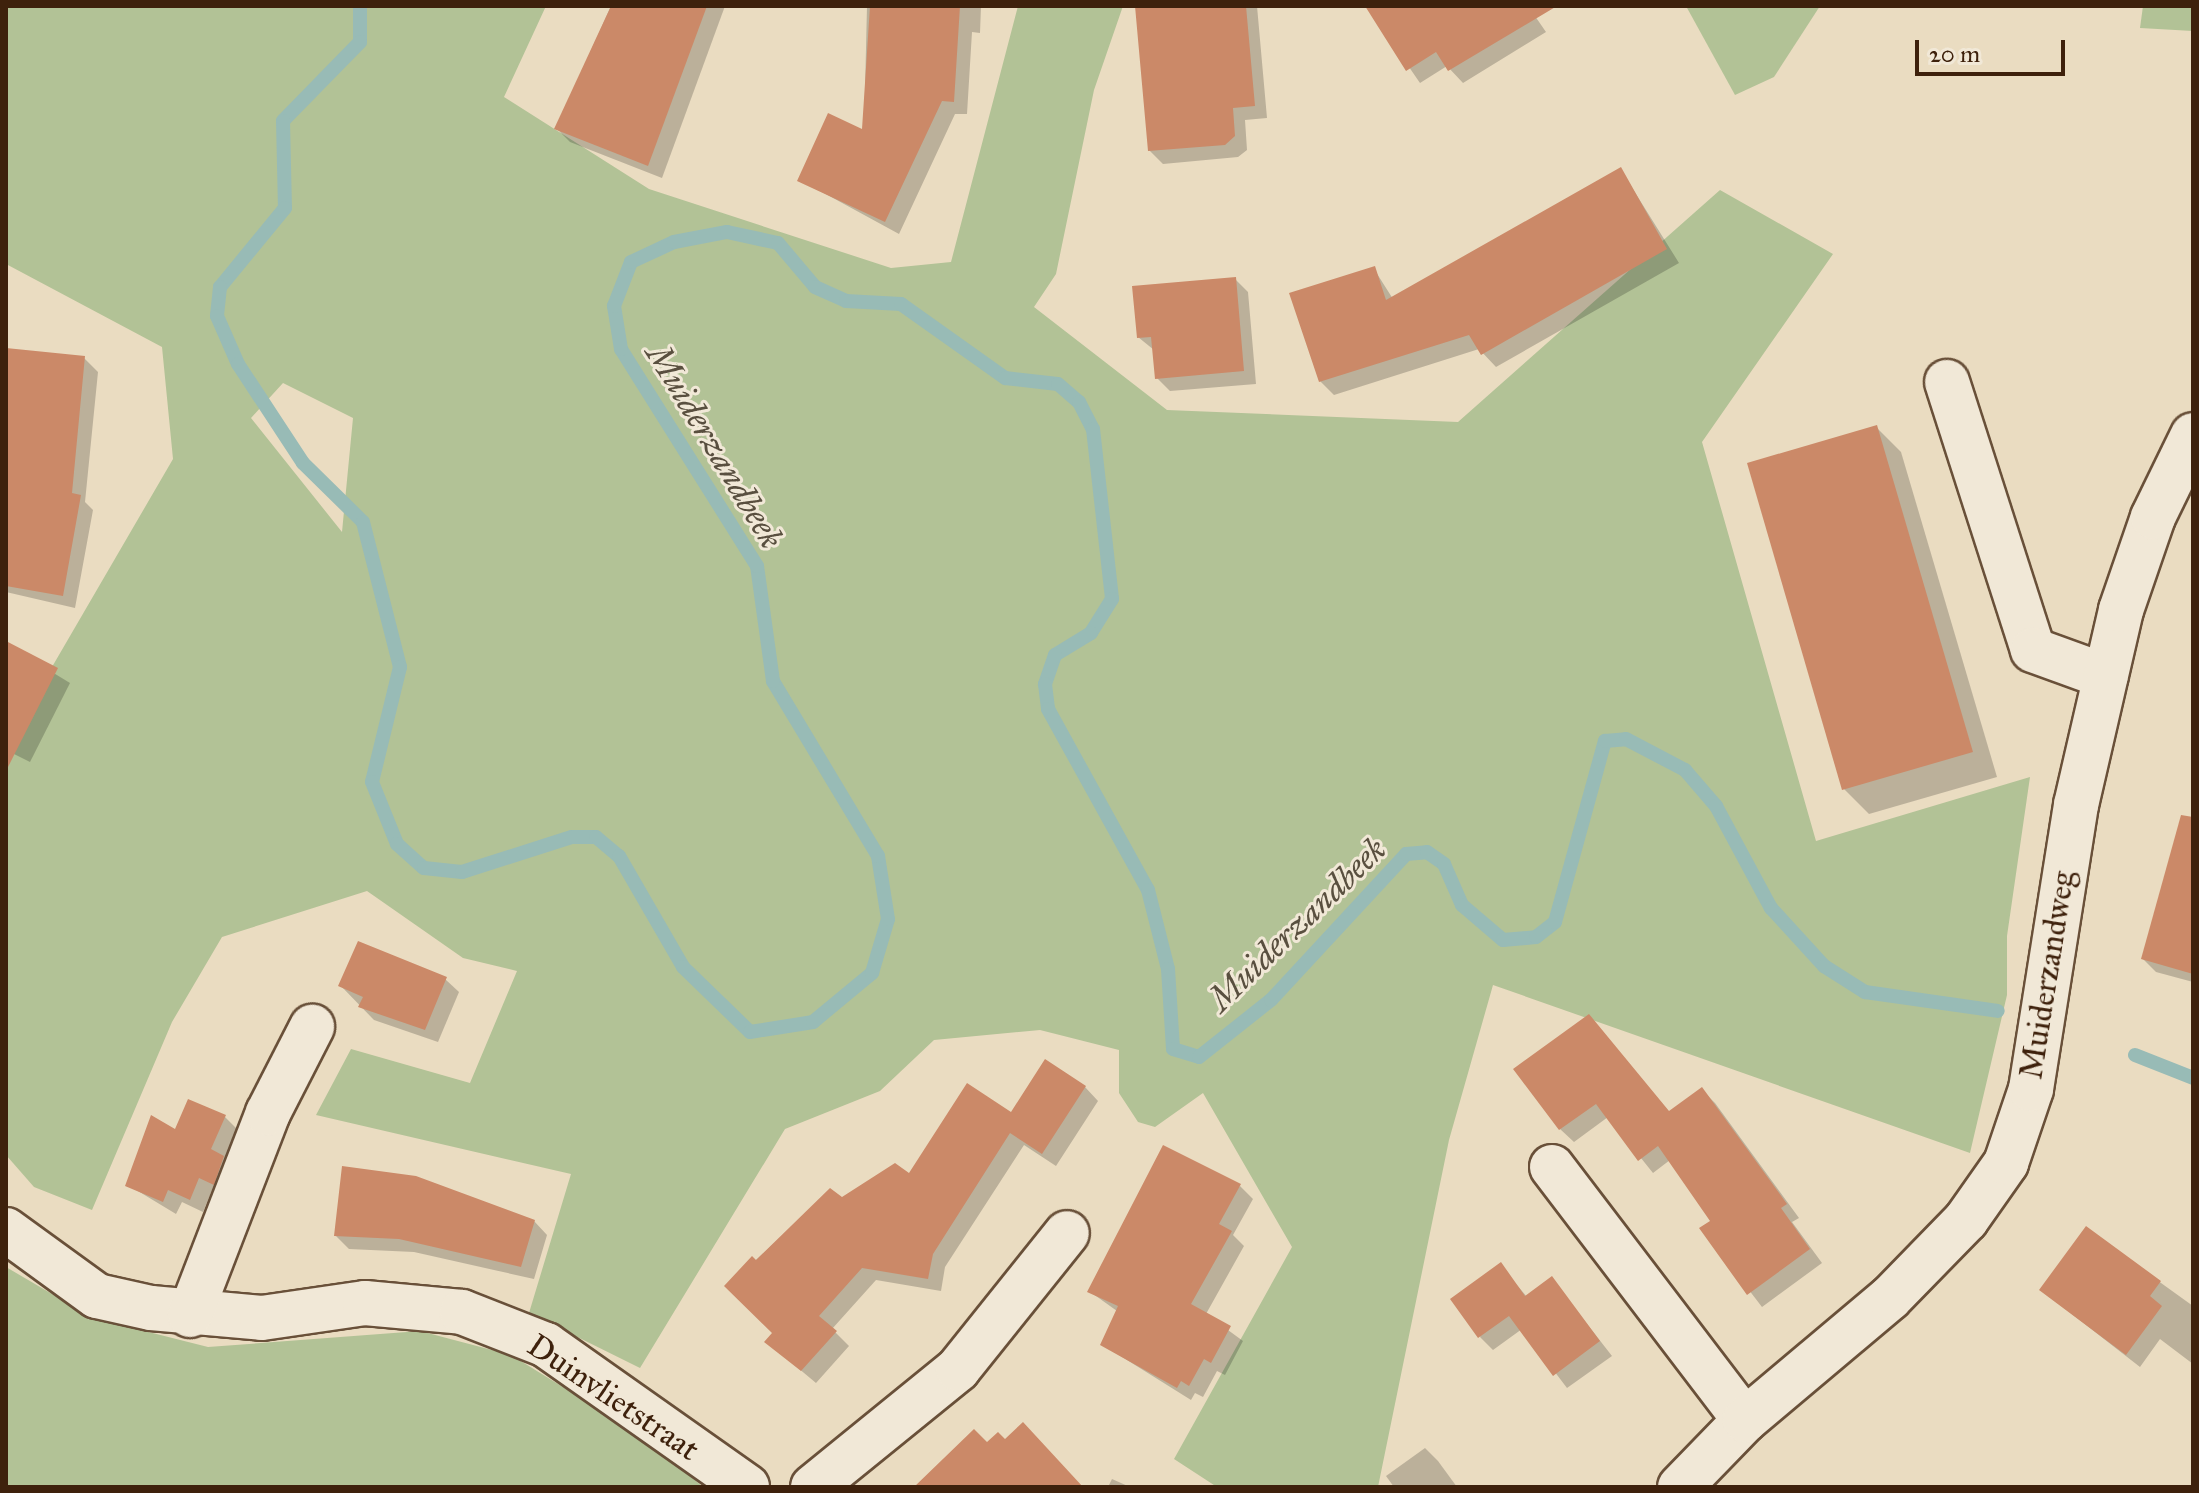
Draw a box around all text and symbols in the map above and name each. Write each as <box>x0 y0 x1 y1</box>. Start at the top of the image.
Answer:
scale bar <box>1919 24 2069 74</box>
text: 20 m <box>1929 39 1980 69</box>
water label: Muiderzandbeek <box>638 336 792 556</box>
water label: Muiderzandbeek <box>1200 829 1394 1019</box>
street label: Muiderzandweg <box>2013 868 2083 1082</box>
street label: Duinvlietstraat <box>520 1327 706 1469</box>

